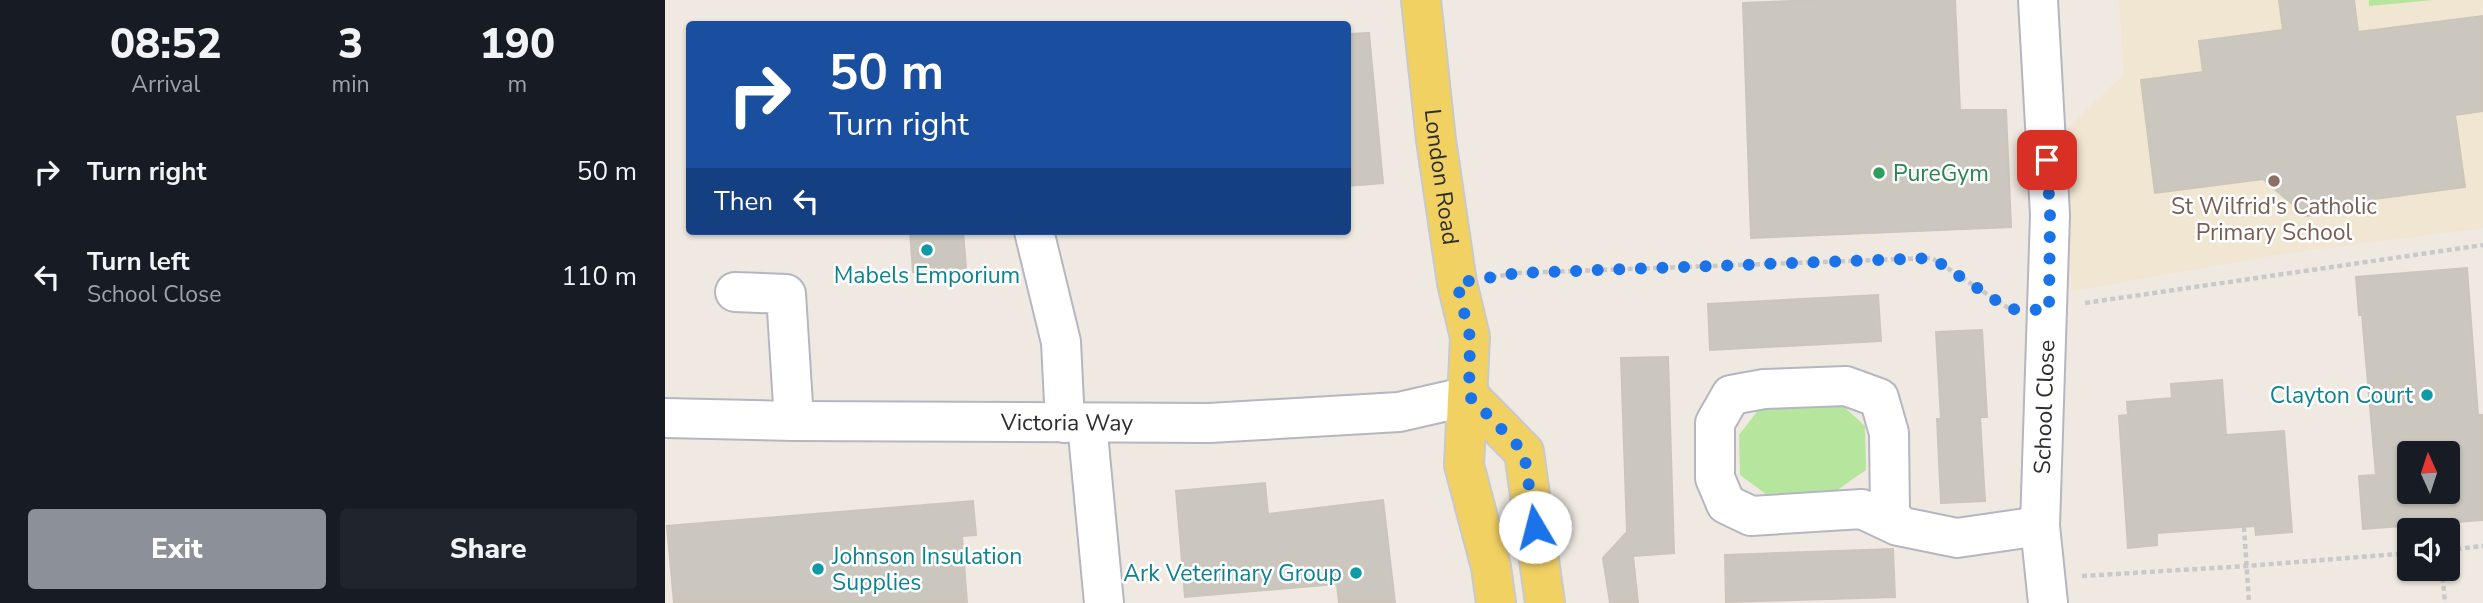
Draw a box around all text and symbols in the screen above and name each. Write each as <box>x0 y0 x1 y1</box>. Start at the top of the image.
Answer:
text: 08:52 <box>110 16 222 73</box>
text: 3 <box>338 16 363 73</box>
text: 190 <box>480 16 555 73</box>
text: 50 m <box>829 39 944 106</box>
icon: right <box>714 49 805 140</box>
text: Arrival <box>131 69 200 100</box>
text: min <box>332 69 370 100</box>
text: m <box>507 69 527 100</box>
text: Turn right <box>829 103 969 146</box>
street label: London Road <box>1417 107 1466 247</box>
pin <box>2017 130 2077 190</box>
icon: arrive <box>2028 141 2066 179</box>
icon: right <box>28 153 66 191</box>
text: Turn right <box>87 154 206 189</box>
text: 50 m <box>577 154 637 189</box>
place label: PureGym <box>1893 158 1989 189</box>
marker: PureGym <box>1871 165 1887 181</box>
marker: St Wilfrid's Catholic Primary School <box>2266 173 2282 189</box>
icon: left <box>787 182 825 220</box>
text: Then <box>714 184 773 219</box>
place label: St Wilfrid's Catholic Primary School <box>2171 191 2377 248</box>
marker: Mabels Emporium <box>919 242 935 258</box>
text: Turn left <box>87 244 190 279</box>
icon: left <box>28 258 66 296</box>
text: 110 m <box>561 259 637 294</box>
place label: Mabels Emporium <box>834 260 1020 291</box>
text: School Close <box>87 279 221 310</box>
street label: School Close <box>2027 339 2062 475</box>
place label: Clayton Court <box>2270 380 2414 411</box>
marker: Clayton Court <box>2419 387 2435 403</box>
street label: Victoria Way <box>1000 407 1133 439</box>
north arrow <box>2397 441 2461 504</box>
map controls <box>2397 441 2460 581</box>
position arrow <box>1498 490 1572 564</box>
button: Exit <box>28 509 326 589</box>
button: Share <box>340 509 637 589</box>
button: sound <box>2397 518 2460 581</box>
place label: Johnson Insulation Supplies <box>831 541 1022 598</box>
place label: Ark Veterinary Group <box>1123 558 1342 589</box>
marker: Johnson Insulation Supplies <box>810 561 826 577</box>
marker: Ark Veterinary Group <box>1348 565 1364 581</box>

